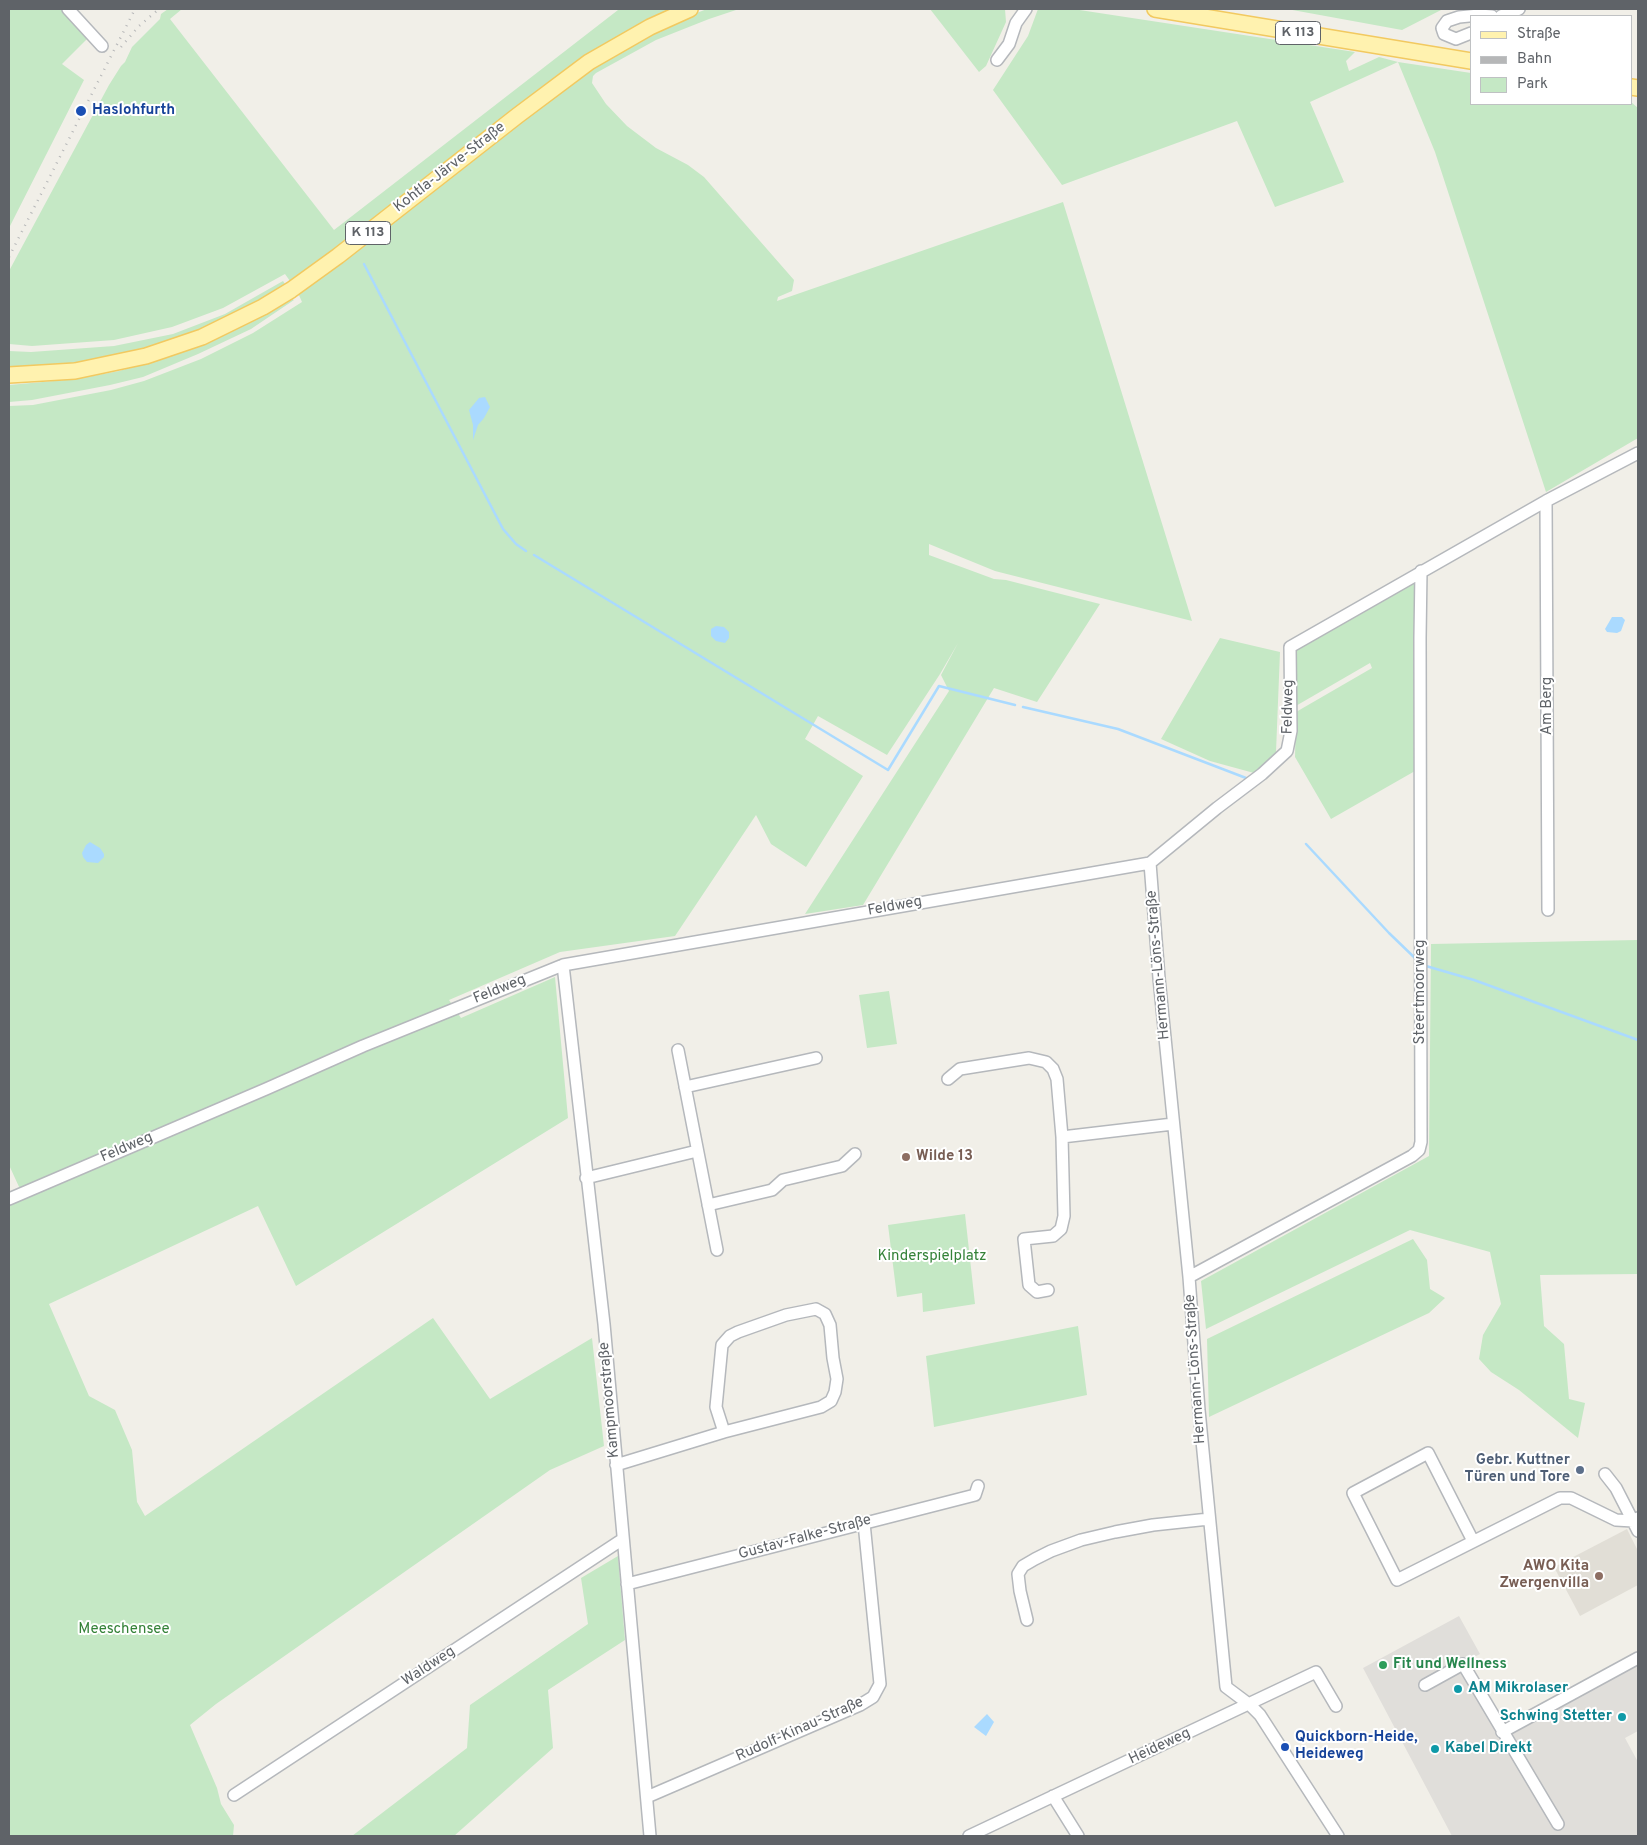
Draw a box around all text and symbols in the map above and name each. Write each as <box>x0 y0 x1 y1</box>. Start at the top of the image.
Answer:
legend <box>1470 15 1632 105</box>
road number: K 113 <box>1276 22 1320 44</box>
text: Straße <box>1517 25 1561 44</box>
text: Bahn <box>1517 50 1552 69</box>
text: Park <box>1517 75 1548 94</box>
place label: Haslohfurth <box>92 102 175 120</box>
marker: Haslohfurth <box>74 104 88 118</box>
street label: Kohtla-Järve-Straße <box>391 119 509 217</box>
road number: K 113 <box>346 222 390 244</box>
street label: Am Berg <box>1539 677 1557 735</box>
street label: Feldweg <box>1280 679 1298 735</box>
street label: Hermann-Löns-Straße <box>1143 889 1175 1041</box>
street label: Feldweg <box>866 893 924 921</box>
street label: Steertmoorweg <box>1412 939 1430 1045</box>
street label: Feldweg <box>471 971 529 1009</box>
street label: Feldweg <box>98 1129 156 1167</box>
place label: Wilde 13 <box>916 1148 973 1166</box>
marker: Wilde 13 <box>900 1151 912 1163</box>
park label: Kinderspielplatz <box>877 1248 987 1266</box>
street label: Hermann-Löns-Straße <box>1182 1293 1210 1445</box>
street label: Kampmoorstraße <box>596 1341 624 1459</box>
place label: Gebr. Kuttner Türen und Tore <box>1465 1452 1570 1487</box>
marker: Gebr. Kuttner Türen und Tore <box>1574 1464 1586 1476</box>
street label: Gustav-Falke-Straße <box>737 1512 873 1564</box>
place label: AWO Kita Zwergenvilla <box>1499 1558 1589 1593</box>
marker: AWO Kita Zwergenvilla <box>1593 1570 1605 1582</box>
park label: Meeschensee <box>78 1621 170 1639</box>
street label: Waldweg <box>399 1643 459 1691</box>
place label: Fit und Wellness <box>1393 1656 1507 1674</box>
marker: Fit und Wellness <box>1377 1659 1389 1671</box>
place label: AM Mikrolaser <box>1468 1680 1568 1698</box>
marker: AM Mikrolaser <box>1452 1683 1464 1695</box>
street label: Rudolf-Kinau-Straße <box>733 1694 867 1766</box>
place label: Schwing Stetter <box>1500 1708 1612 1726</box>
marker: Schwing Stetter <box>1616 1711 1628 1723</box>
street label: Heideweg <box>1126 1725 1194 1769</box>
place label: Quickborn-Heide, Heideweg <box>1295 1729 1418 1764</box>
place label: Kabel Direkt <box>1445 1740 1532 1758</box>
marker: Quickborn-Heide, Heideweg <box>1279 1741 1291 1753</box>
marker: Kabel Direkt <box>1429 1743 1441 1755</box>

